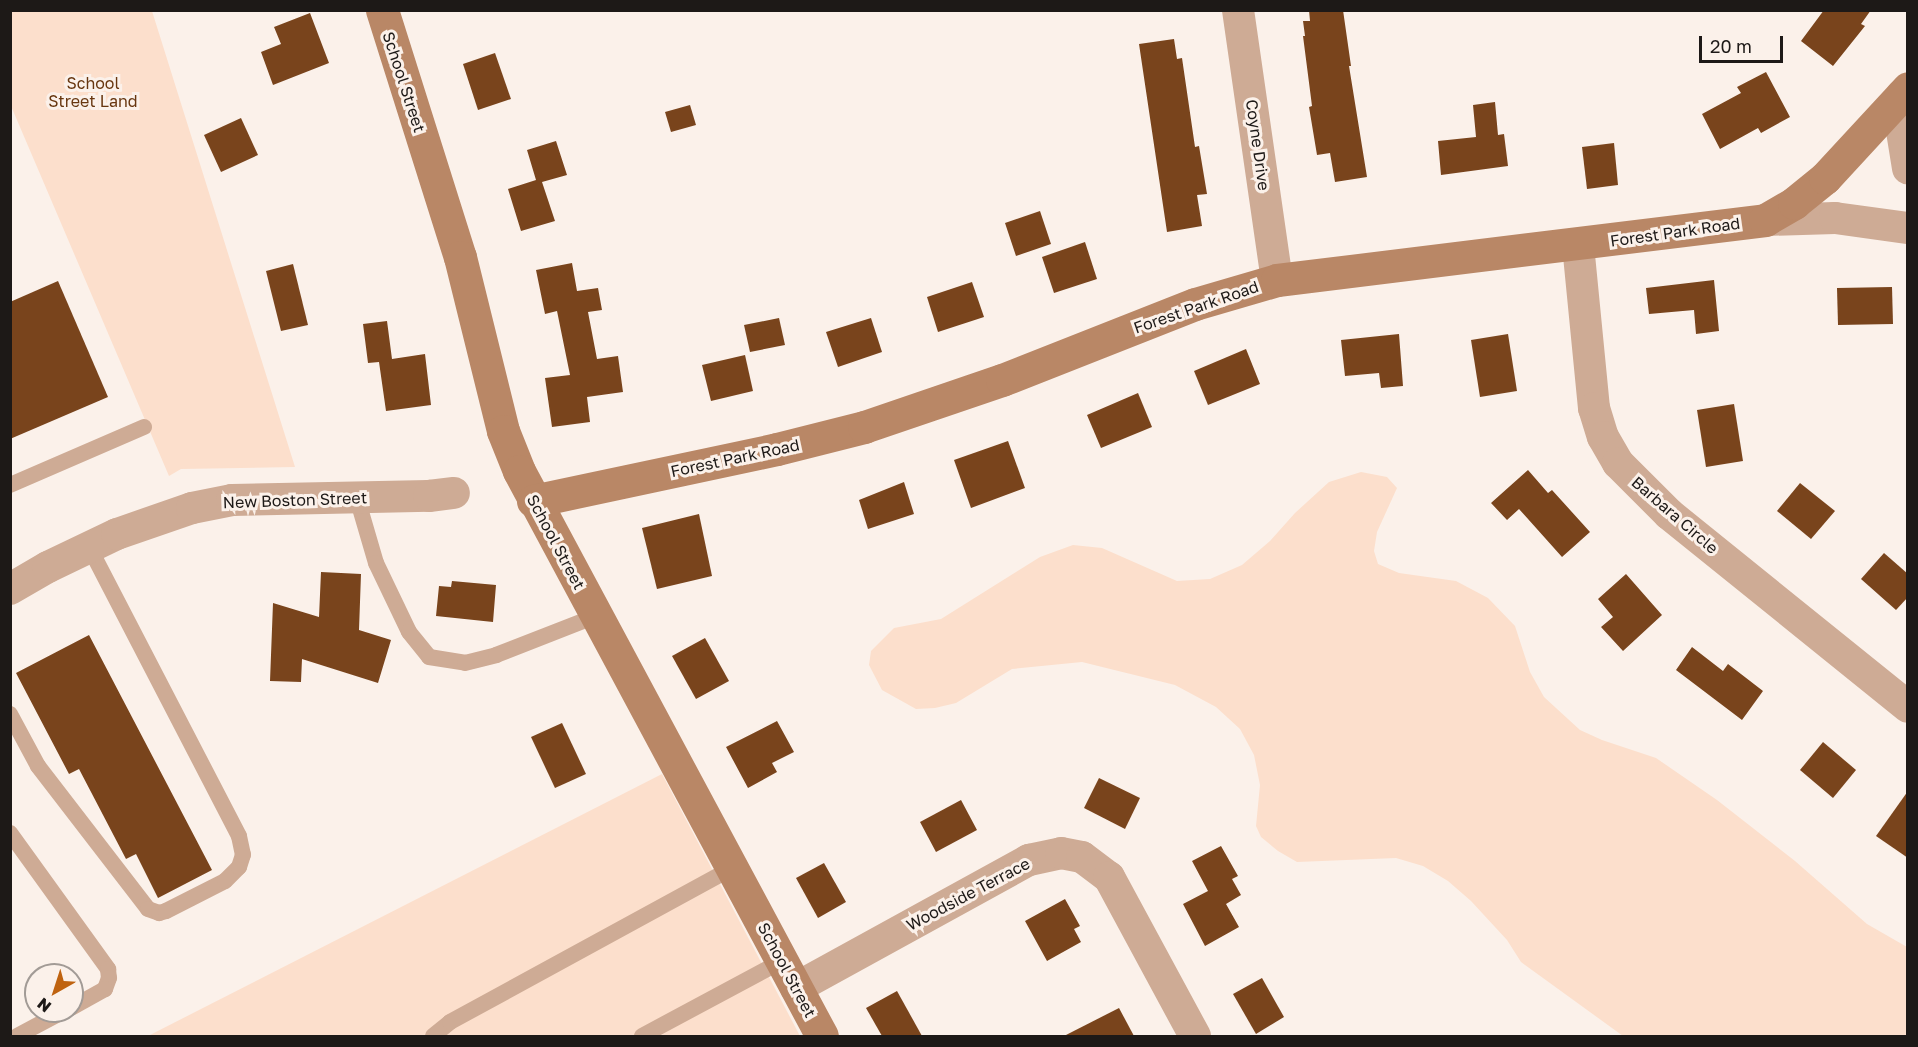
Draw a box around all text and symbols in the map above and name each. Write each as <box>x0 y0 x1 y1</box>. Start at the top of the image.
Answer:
scale bar <box>1702 24 1786 62</box>
street label: School Street <box>379 29 429 135</box>
text: 20 m <box>1710 35 1752 57</box>
park label: School Street Land <box>48 73 138 111</box>
street label: Coyne Drive <box>1242 98 1274 192</box>
street label: Forest Park Road <box>1609 213 1741 251</box>
street label: Forest Park Road <box>1131 277 1261 337</box>
street label: Forest Park Road <box>669 435 801 481</box>
street label: Barbara Circle <box>1628 472 1722 558</box>
street label: New Boston Street <box>223 488 367 512</box>
street label: School Street <box>523 491 589 593</box>
street label: Woodside Terrace <box>903 853 1033 935</box>
street label: School Street <box>754 919 820 1021</box>
north arrow <box>24 963 84 1023</box>
text: N <box>33 994 55 1017</box>

